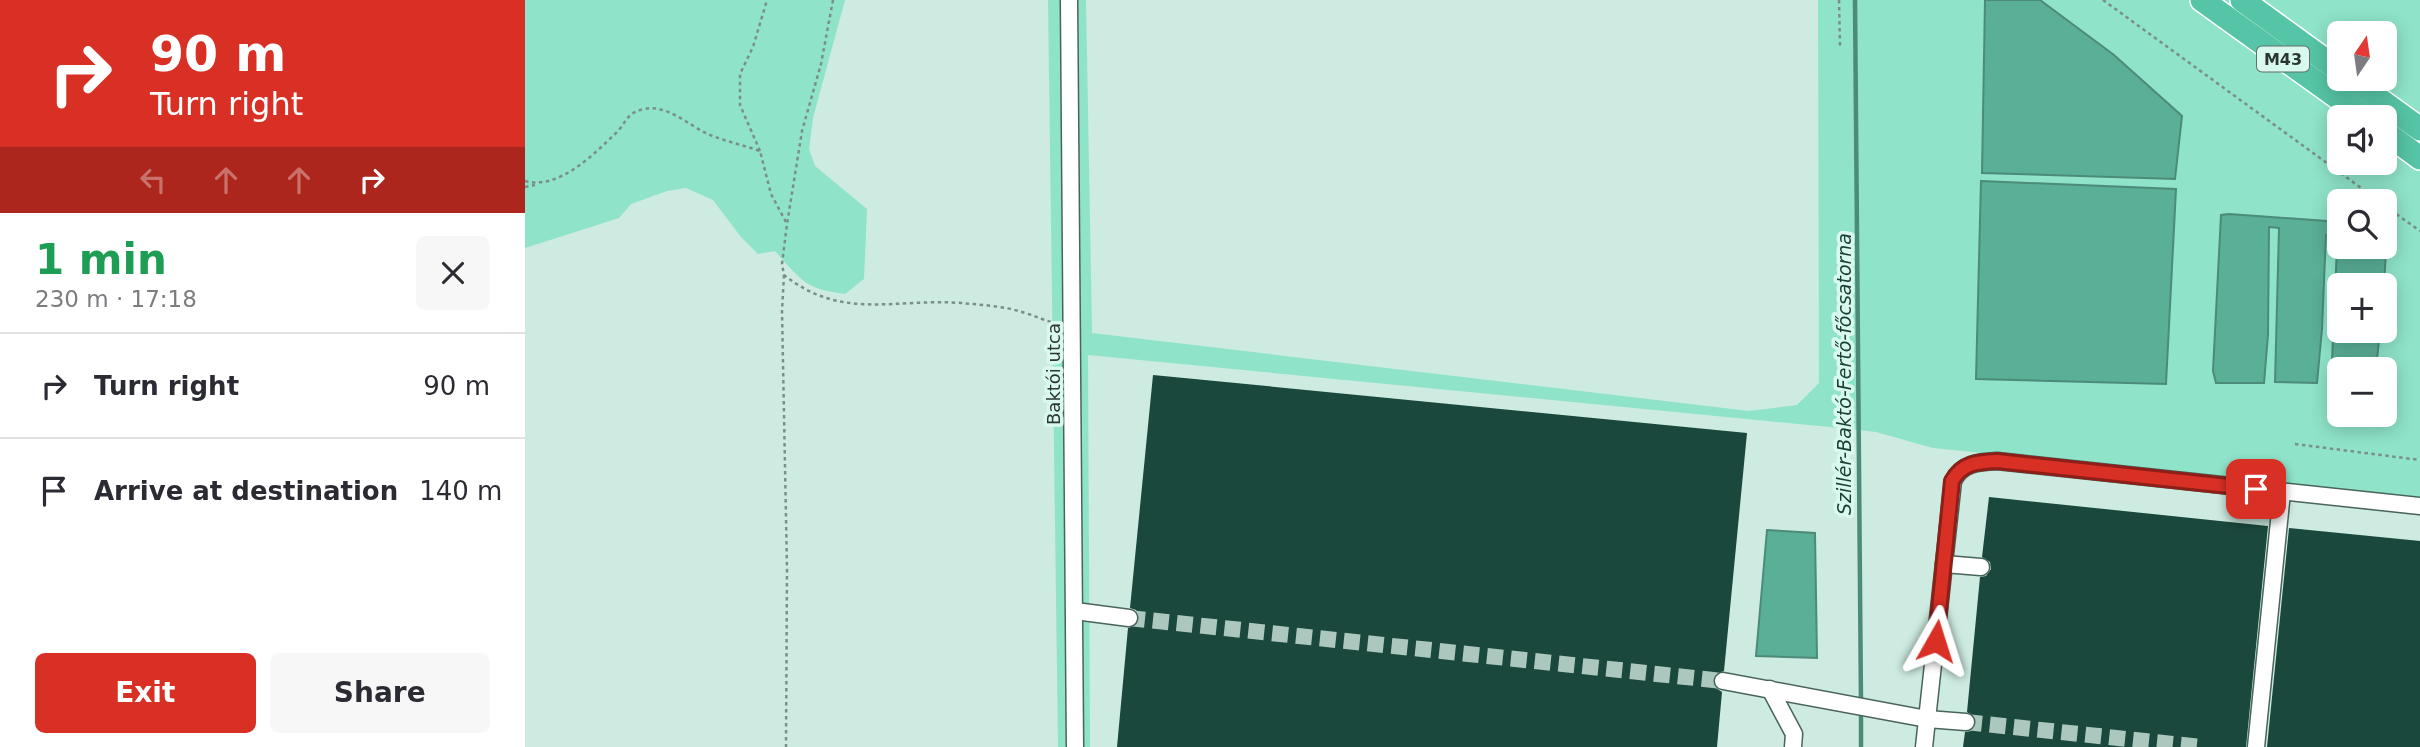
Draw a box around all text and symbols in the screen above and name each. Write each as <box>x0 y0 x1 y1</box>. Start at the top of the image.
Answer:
north arrow <box>2327 21 2397 91</box>
map controls <box>2327 21 2397 427</box>
text: 90 m <box>150 26 286 83</box>
icon: right <box>35 28 126 119</box>
road number: M43 <box>2257 46 2309 72</box>
text: Turn right <box>150 85 303 123</box>
button: sound <box>2327 105 2397 175</box>
icon: left <box>134 161 172 199</box>
icon: ahead <box>207 161 245 199</box>
icon: ahead <box>280 161 318 199</box>
icon: right <box>353 161 391 199</box>
button: search <box>2327 189 2397 259</box>
water label: Szillér-Baktó-Fertő-főcsatorna <box>1833 233 1855 515</box>
text: 1 min <box>35 235 167 284</box>
button: close <box>416 236 490 310</box>
button: + <box>2327 273 2397 343</box>
text: 230 m · 17:18 <box>35 286 197 312</box>
street label: Baktói utca <box>1043 323 1064 425</box>
button: − <box>2327 357 2397 427</box>
icon: right <box>35 367 73 405</box>
text: Turn right <box>94 371 239 401</box>
text: 90 m <box>423 371 490 401</box>
pin <box>2226 459 2286 519</box>
icon: arrive <box>2237 470 2275 508</box>
icon: arrive <box>35 472 73 510</box>
text: Arrive at destination <box>94 476 398 506</box>
text: 140 m <box>419 476 502 506</box>
position arrow <box>1899 604 1973 678</box>
button: Exit <box>35 653 256 733</box>
button: Share <box>270 653 490 733</box>

